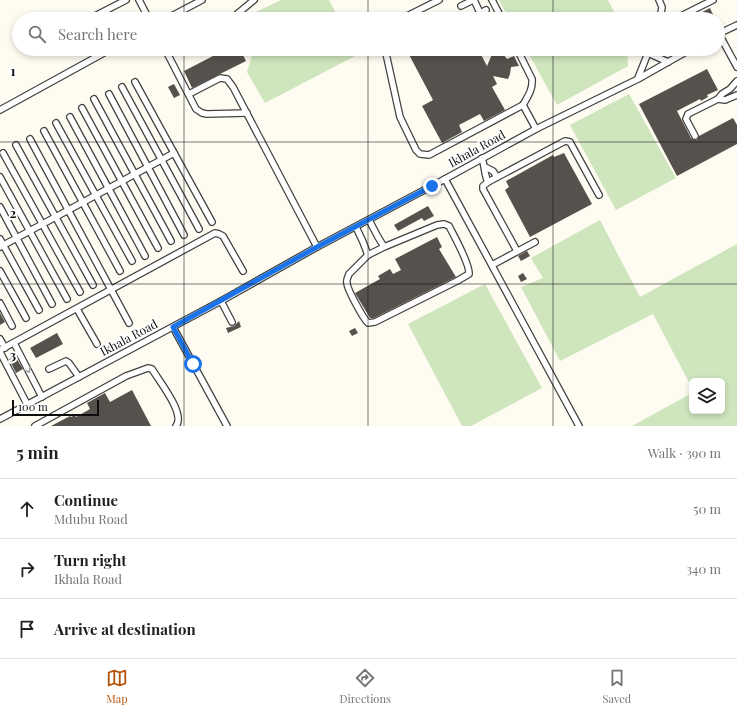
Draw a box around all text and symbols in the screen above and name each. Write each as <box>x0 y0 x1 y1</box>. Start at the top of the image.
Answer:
search box <box>12 12 725 56</box>
icon: search <box>26 23 48 45</box>
text: Search here <box>58 24 137 44</box>
text: 1 <box>11 62 16 79</box>
street label: Ikhala Road <box>445 126 508 170</box>
route end <box>423 177 441 195</box>
text: 2 <box>10 204 17 221</box>
street label: Ikhala Road <box>97 315 160 359</box>
text: 3 <box>10 346 16 363</box>
route start <box>184 355 202 373</box>
one-way arrow <box>23 366 31 373</box>
map controls <box>689 378 725 414</box>
button: layers <box>689 378 725 414</box>
scale bar <box>12 398 99 417</box>
text: 100 m <box>18 399 48 414</box>
text: 5 min <box>16 441 59 463</box>
text: Walk · 390 m <box>648 444 721 461</box>
text: Continue <box>54 490 118 510</box>
icon: ahead <box>16 498 38 520</box>
text: 50 m <box>693 500 721 517</box>
text: Mdubu Road <box>54 510 128 527</box>
text: Turn right <box>54 550 127 570</box>
icon: right <box>16 558 38 580</box>
text: 340 m <box>686 560 721 577</box>
text: Ikhala Road <box>54 570 122 587</box>
icon: arrive <box>16 618 38 640</box>
text: Arrive at destination <box>54 619 196 639</box>
tab: Map <box>106 667 128 706</box>
tab: Directions <box>339 667 391 706</box>
tab: Saved <box>603 667 631 706</box>

